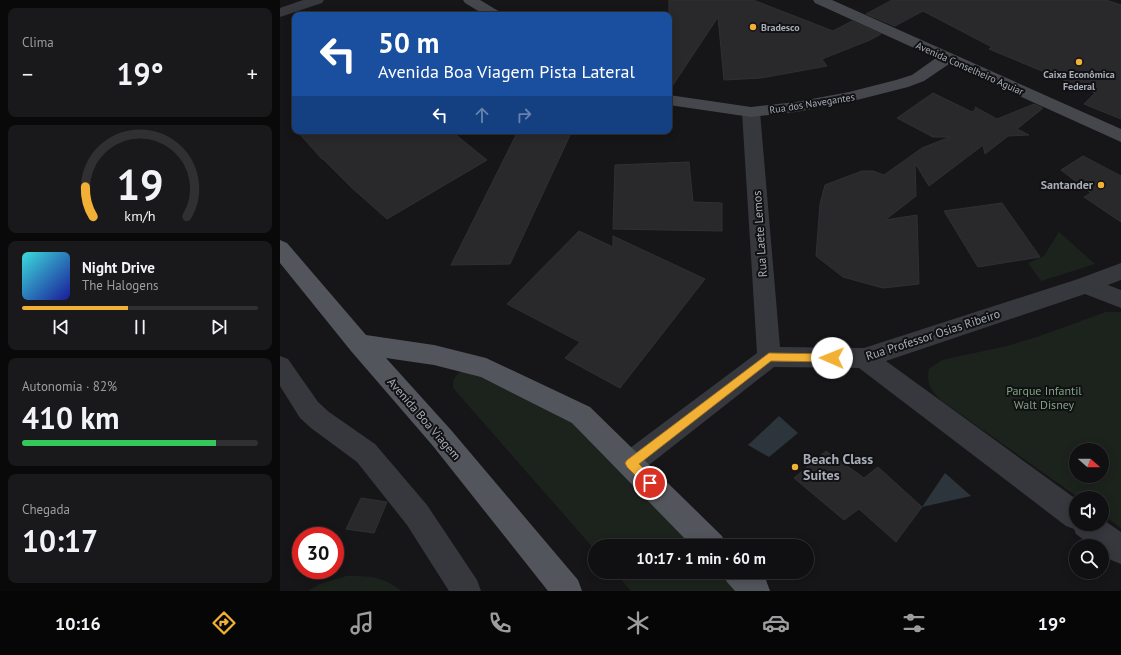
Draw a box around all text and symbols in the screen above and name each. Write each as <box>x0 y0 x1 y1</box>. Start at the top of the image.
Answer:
place label: Bradesco <box>761 21 800 34</box>
marker: Bradesco <box>748 22 758 32</box>
text: 50 m <box>378 24 439 61</box>
icon: left <box>312 28 364 80</box>
text: Clima <box>22 34 54 51</box>
street label: Avenida Conselheiro Aguiar <box>914 39 1026 98</box>
text: 19° <box>116 54 164 93</box>
marker: Caixa Econômica Federal <box>1074 57 1084 67</box>
text: − <box>22 60 33 88</box>
text: + <box>247 60 258 88</box>
text: Avenida Boa Viagem Pista Lateral <box>378 60 635 83</box>
place label: Caixa Econômica Federal <box>1043 68 1115 93</box>
street label: Rua dos Navegantes <box>768 90 856 117</box>
icon: left <box>429 104 451 126</box>
icon: ahead <box>471 104 493 126</box>
icon: right <box>513 104 535 126</box>
text: 19 <box>116 158 164 211</box>
place label: Santander <box>1041 177 1094 192</box>
marker: Santander <box>1096 180 1106 190</box>
street label: Rua Laete Lemos <box>749 190 770 278</box>
text: km/h <box>124 205 156 224</box>
text: Night Drive <box>82 258 155 277</box>
text: The Halogens <box>82 277 159 294</box>
street label: Rua Professor Osias Ribeiro <box>864 306 1002 363</box>
icon: previous <box>50 316 72 338</box>
icon: pause <box>129 316 151 338</box>
icon: next <box>208 316 230 338</box>
position arrow <box>811 337 853 379</box>
street label: Avenida Boa Viagem <box>385 374 464 463</box>
text: Autonomia · 82% <box>22 378 117 395</box>
park label: Parque Infantil Walt Disney <box>1006 383 1082 412</box>
text: 410 km <box>22 398 120 437</box>
north arrow <box>1069 443 1109 483</box>
map controls <box>1069 443 1109 579</box>
place label: Beach Class Suites <box>803 450 873 484</box>
marker: Beach Class Suites <box>790 462 800 472</box>
pin <box>633 466 667 500</box>
icon: arrive <box>639 472 661 494</box>
button: sound <box>1069 491 1109 531</box>
text: Chegada <box>22 501 70 518</box>
text: 10:17 <box>22 521 98 560</box>
speed limit sign: 30 <box>292 527 344 579</box>
button: search <box>1069 539 1109 579</box>
text: 10:17 · 1 min · 60 m <box>636 549 766 568</box>
icon: directions <box>210 609 238 637</box>
icon: music <box>348 609 376 637</box>
icon: phone <box>486 609 514 637</box>
icon: climate <box>624 609 652 637</box>
icon: car <box>762 609 790 637</box>
icon: filters <box>900 609 928 637</box>
text: 10:16 <box>55 612 101 635</box>
text: 19° <box>1038 612 1066 635</box>

